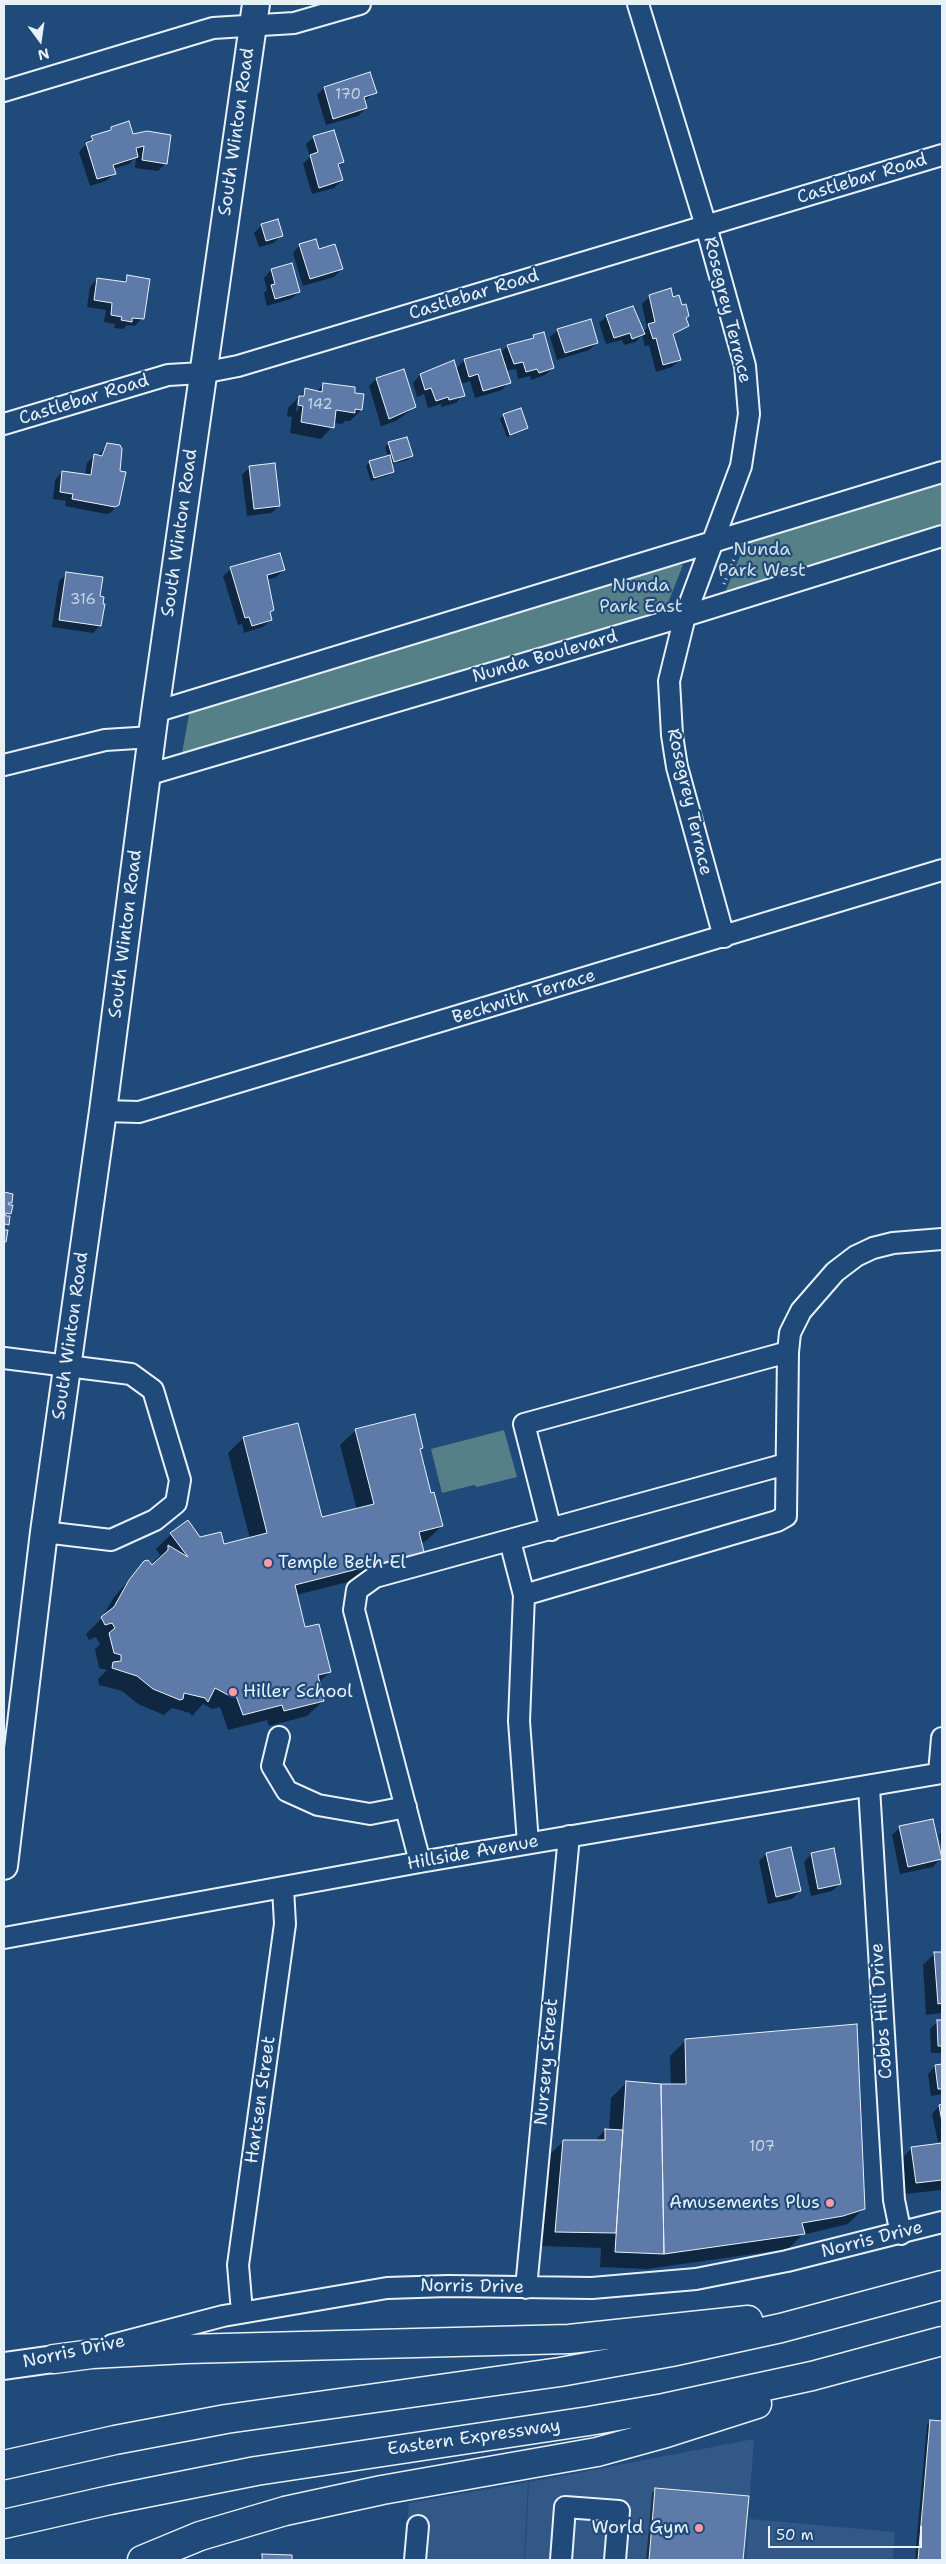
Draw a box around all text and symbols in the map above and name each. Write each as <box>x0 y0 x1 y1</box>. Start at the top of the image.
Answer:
north arrow <box>15 15 65 65</box>
text: N <box>36 44 51 65</box>
street label: South Winton Road <box>215 47 259 217</box>
house number: 170 <box>335 86 361 104</box>
street label: Castlebar Road <box>794 149 930 209</box>
street label: Rosegrey Terrace <box>698 235 756 385</box>
street label: Castlebar Road <box>406 265 542 325</box>
street label: Castlebar Road <box>16 370 152 430</box>
house number: 142 <box>307 396 333 414</box>
street label: South Winton Road <box>158 448 202 618</box>
park label: Nunda Park West <box>718 539 806 582</box>
park label: Nunda Park East <box>599 575 683 618</box>
house number: 316 <box>70 591 96 609</box>
street label: Nunda Boulevard <box>470 626 620 688</box>
street label: Rosegrey Terrace <box>662 726 716 878</box>
street label: South Winton Road <box>105 849 147 1019</box>
street label: Beckwith Terrace <box>450 965 598 1029</box>
street label: South Winton Road <box>49 1251 93 1421</box>
place label: Temple Beth El <box>278 1552 406 1574</box>
marker: Temple Beth El <box>262 1557 274 1569</box>
place label: Hiller School <box>243 1681 353 1703</box>
marker: Hiller School <box>227 1686 239 1698</box>
street label: Hillside Avenue <box>406 1831 540 1875</box>
street label: Cobbs Hill Drive <box>866 1942 898 2080</box>
street label: Nursery Street <box>531 1998 563 2126</box>
street label: Hartsen Street <box>241 2035 281 2165</box>
house number: 107 <box>749 2138 775 2156</box>
place label: Amusements Plus <box>669 2192 820 2214</box>
marker: Amusements Plus <box>824 2197 836 2209</box>
street label: Norris Drive <box>819 2217 925 2263</box>
street label: Norris Drive <box>420 2275 524 2299</box>
street label: Norris Drive <box>21 2331 127 2373</box>
street label: Eastern Expressway <box>386 2415 562 2461</box>
scale bar <box>771 2516 925 2548</box>
place label: World Gym <box>592 2517 689 2539</box>
marker: World Gym <box>693 2522 705 2534</box>
text: 50 m <box>776 2525 814 2545</box>

